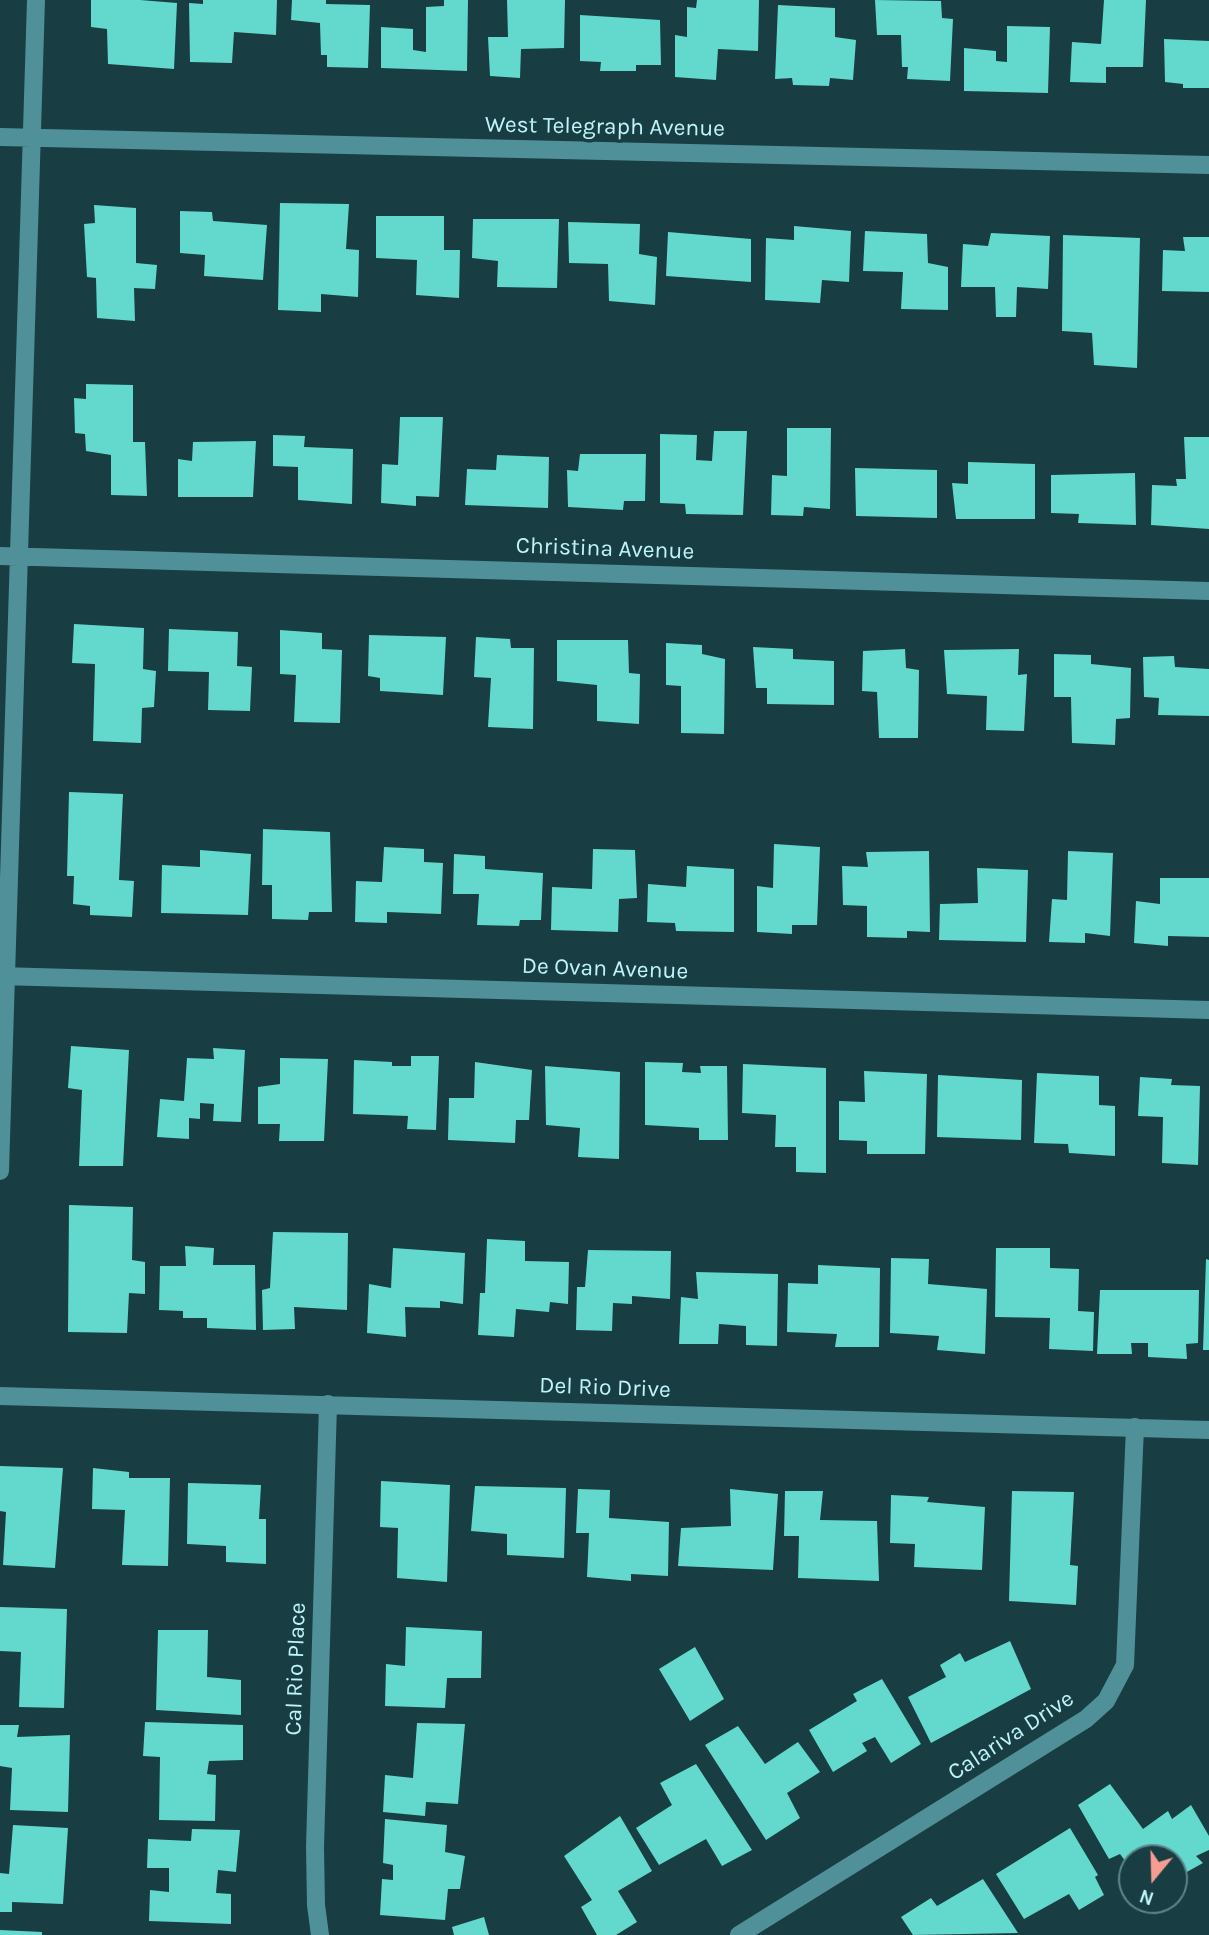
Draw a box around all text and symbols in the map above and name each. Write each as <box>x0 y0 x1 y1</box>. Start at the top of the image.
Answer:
street label: West Telegraph Avenue <box>485 111 725 143</box>
street label: Christina Avenue <box>515 532 695 566</box>
street label: De Ovan Avenue <box>521 952 689 986</box>
street label: Del Rio Drive <box>539 1372 671 1404</box>
street label: Cal Rio Place <box>280 1602 312 1736</box>
street label: Calariva Drive <box>943 1685 1079 1787</box>
north arrow <box>1118 1844 1188 1914</box>
text: N <box>1137 1884 1157 1910</box>

